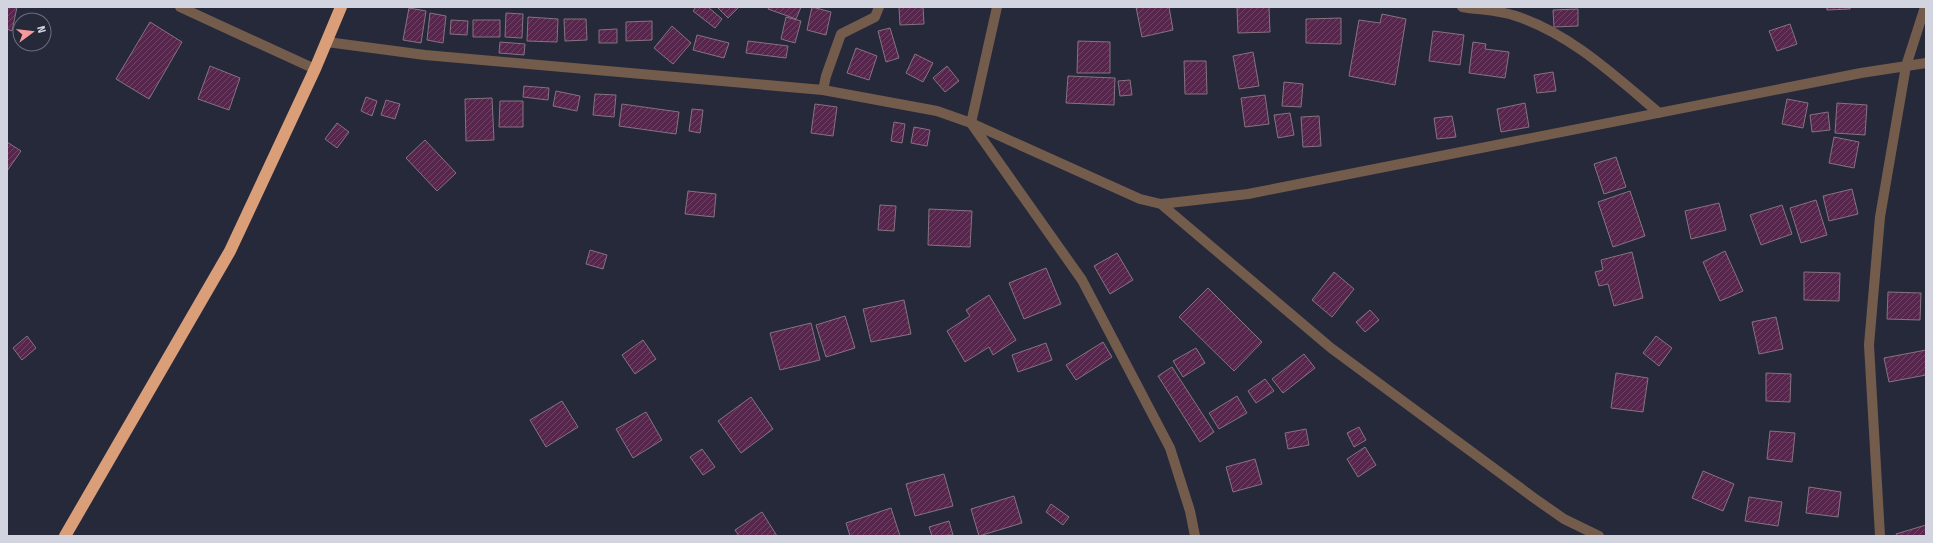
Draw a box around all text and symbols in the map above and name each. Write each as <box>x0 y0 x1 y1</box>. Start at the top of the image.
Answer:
north arrow <box>12 12 52 52</box>
text: N <box>34 25 48 34</box>

